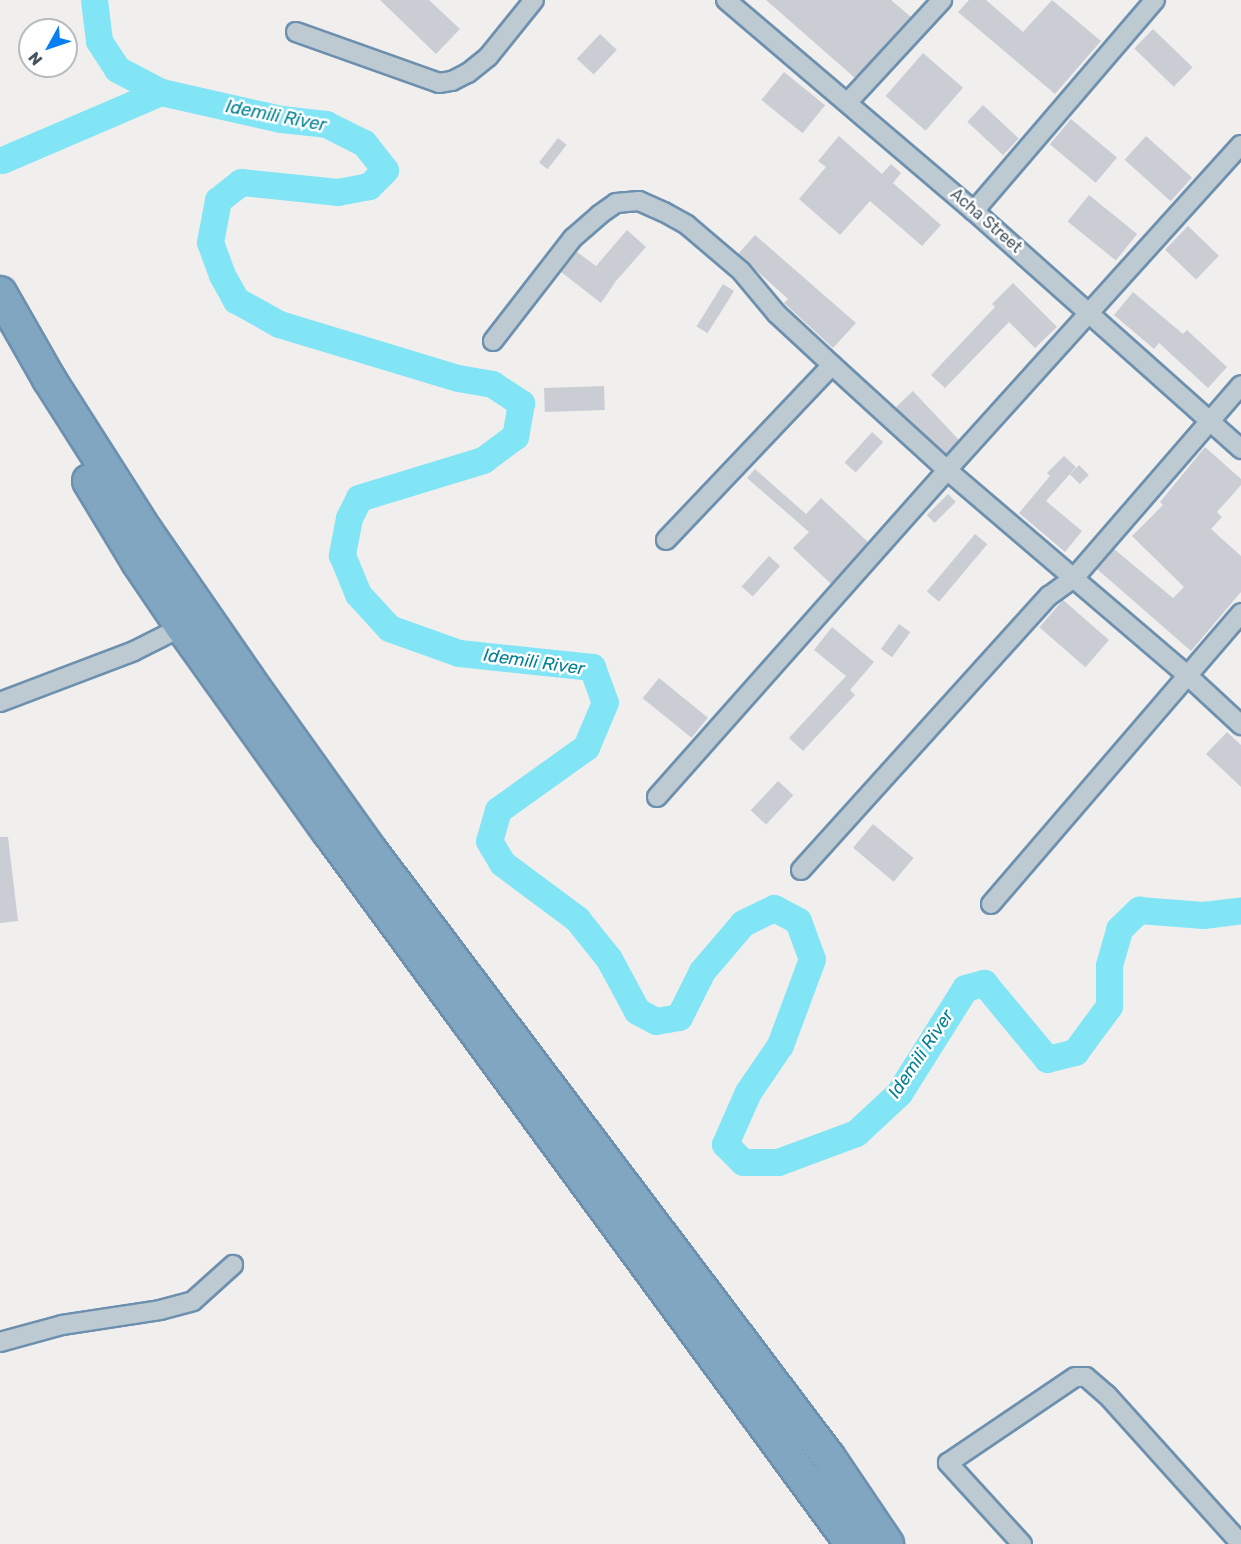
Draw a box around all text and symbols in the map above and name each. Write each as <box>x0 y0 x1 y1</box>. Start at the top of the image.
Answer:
north arrow <box>18 18 78 78</box>
text: N <box>24 48 46 69</box>
water label: Idemili River <box>224 96 328 136</box>
street label: Acha Street <box>946 185 1026 257</box>
water label: Idemili River <box>482 644 586 680</box>
water label: Idemili River <box>884 1006 958 1102</box>

